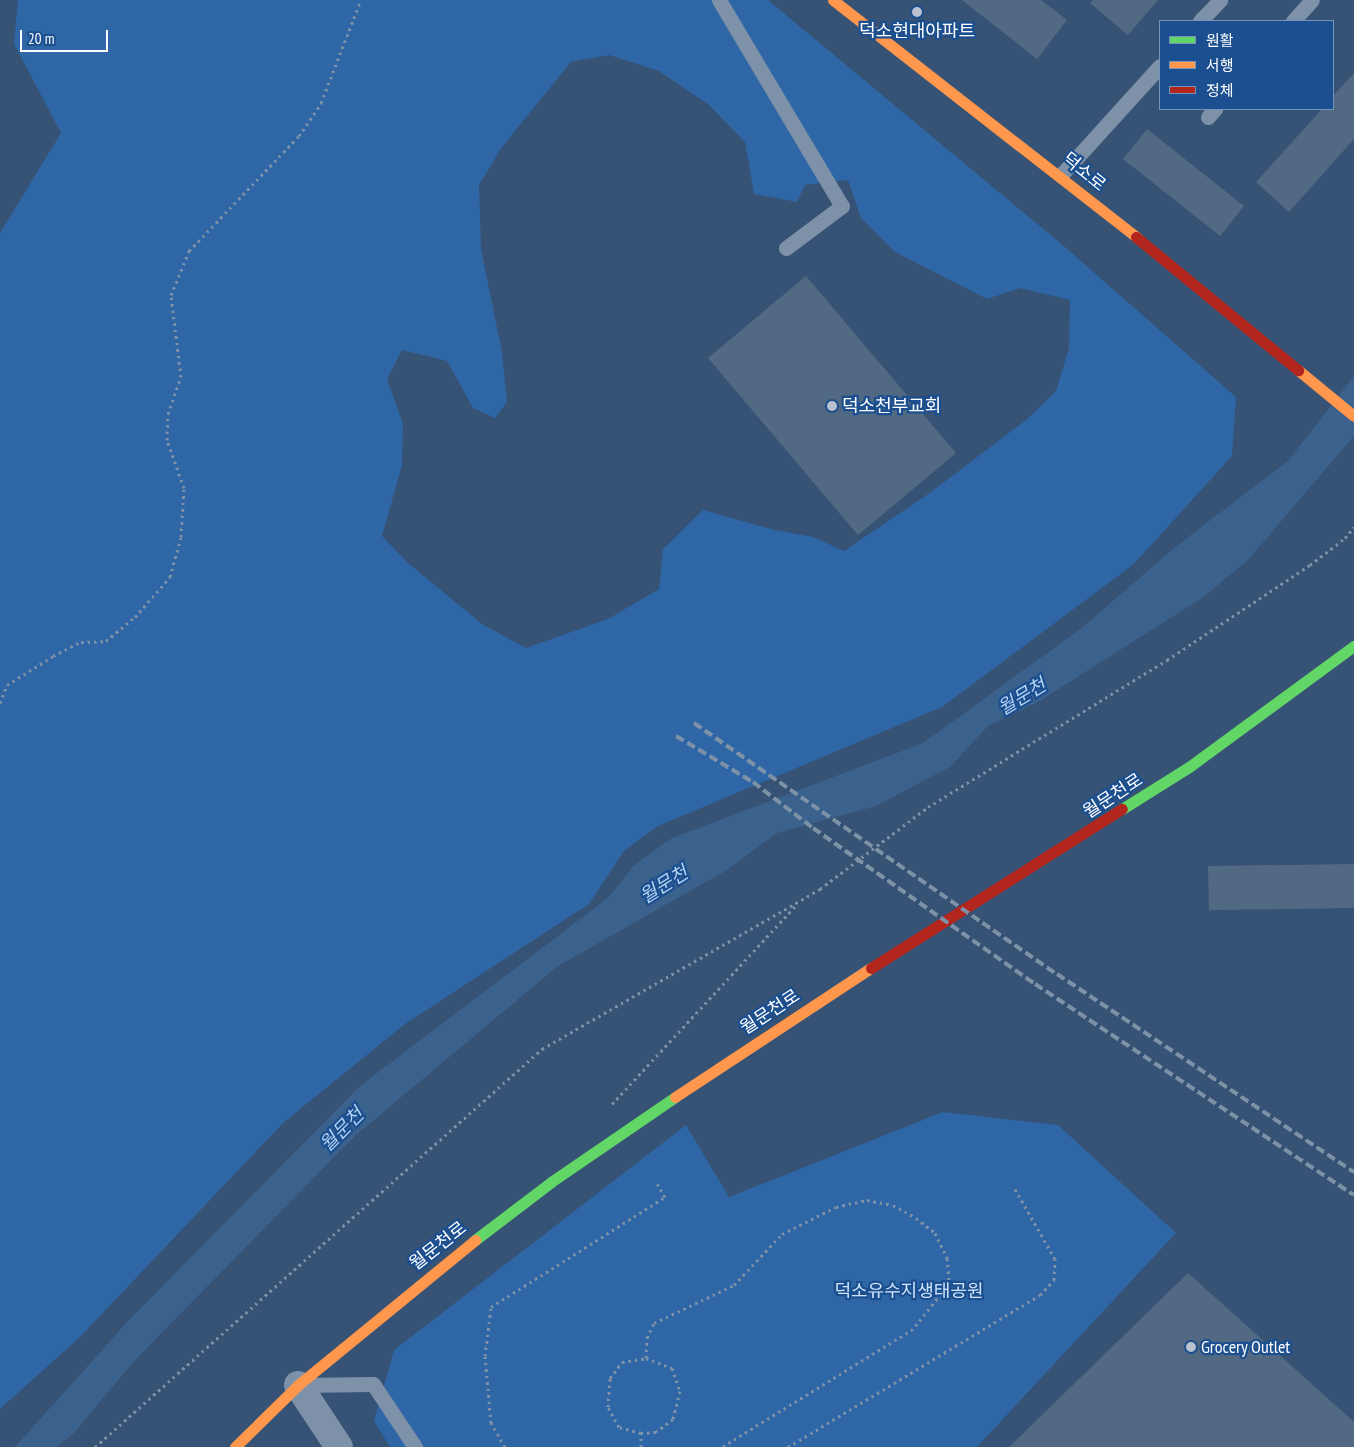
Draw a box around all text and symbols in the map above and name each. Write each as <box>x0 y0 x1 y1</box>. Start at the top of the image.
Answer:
marker: 덕소현대아파트 <box>911 6 923 18</box>
scale bar <box>22 20 110 52</box>
place label: 덕소현대아파트 <box>859 20 975 42</box>
legend <box>1159 20 1334 110</box>
text: 20 m <box>28 29 54 48</box>
text: 원활 <box>1206 31 1234 50</box>
text: 서행 <box>1206 56 1234 75</box>
text: 정체 <box>1206 81 1234 100</box>
street label: 덕소로 <box>1058 148 1110 196</box>
place label: 덕소천부교회 <box>842 395 941 417</box>
marker: 덕소천부교회 <box>826 400 838 412</box>
water label: 월문천 <box>994 674 1050 720</box>
street label: 월문천로 <box>1079 769 1147 823</box>
water label: 월문천 <box>636 861 692 909</box>
street label: 월문천로 <box>736 985 804 1039</box>
water label: 월문천 <box>315 1103 369 1157</box>
street label: 월문천로 <box>405 1217 471 1275</box>
park label: 덕소유수지생태공원 <box>834 1280 984 1302</box>
place label: Grocery Outlet <box>1201 1336 1291 1358</box>
marker: Grocery Outlet <box>1185 1341 1197 1353</box>

